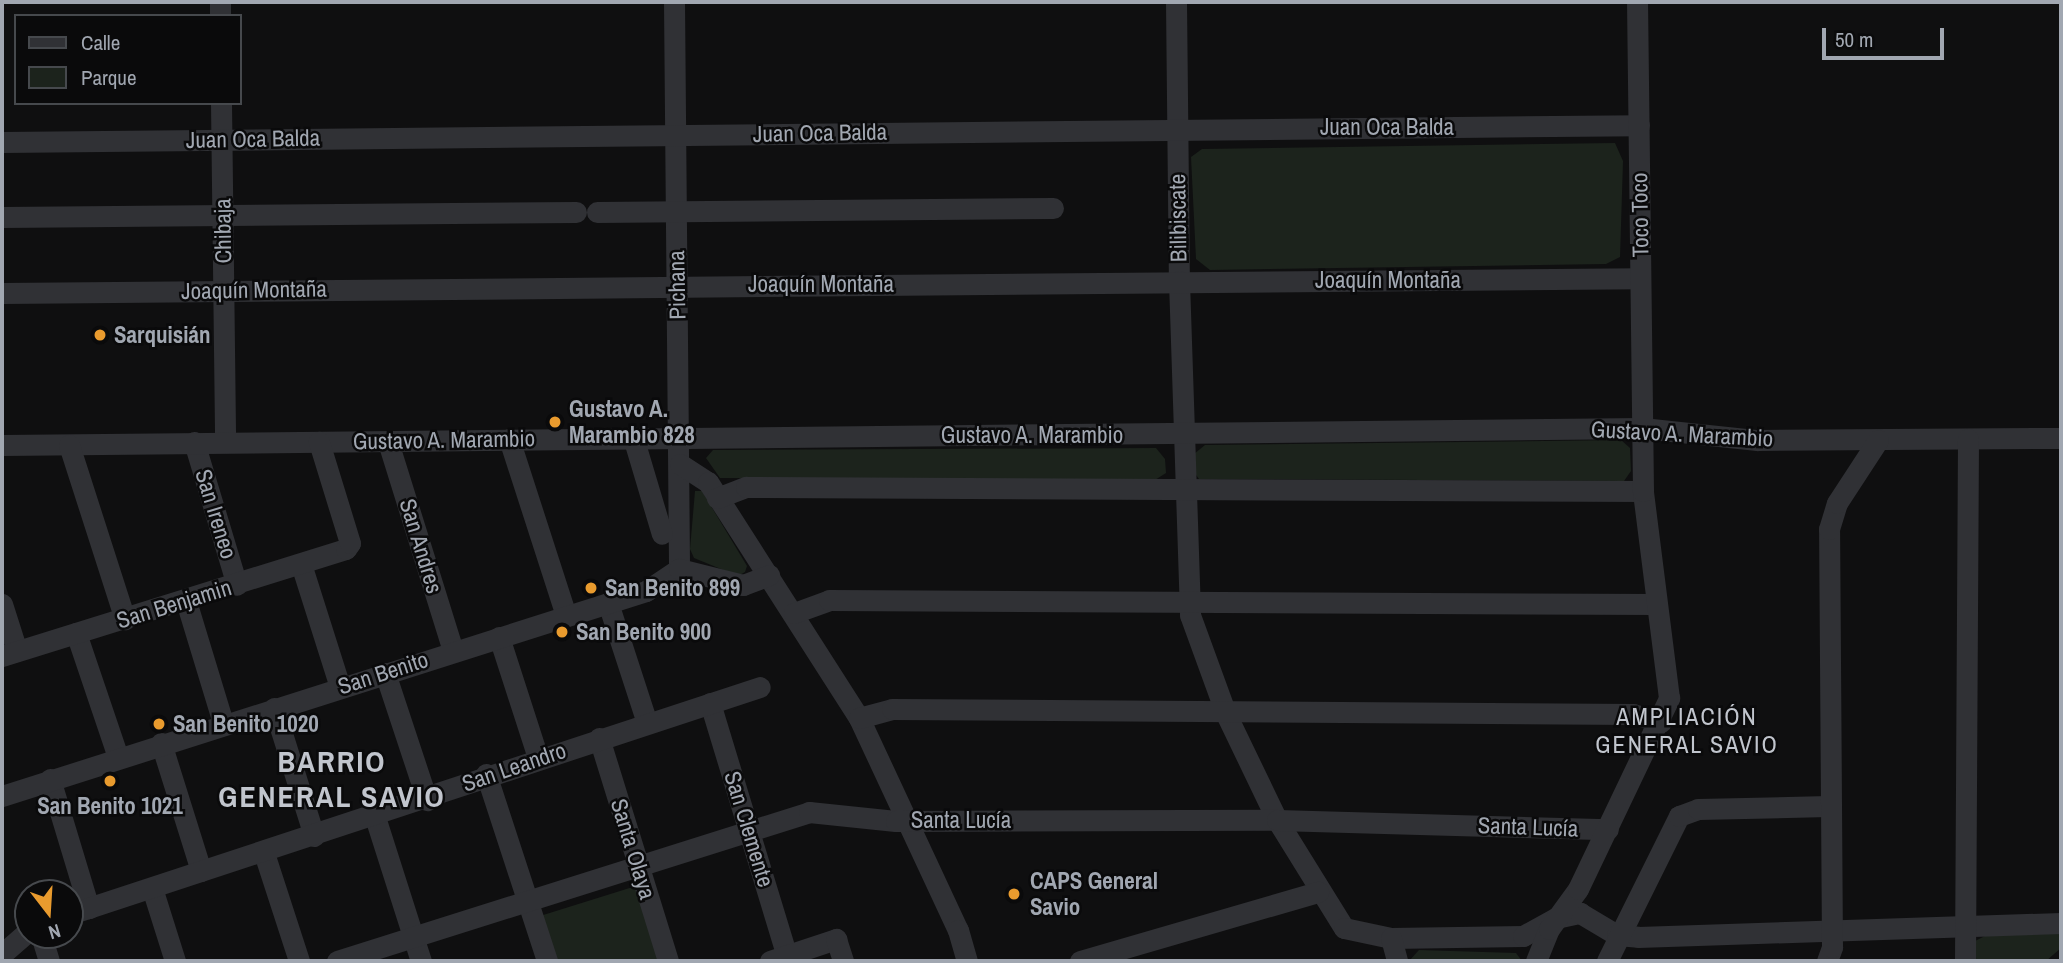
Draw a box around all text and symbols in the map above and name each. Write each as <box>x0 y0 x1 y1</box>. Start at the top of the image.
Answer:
legend <box>14 14 242 105</box>
scale bar <box>1825 14 1948 58</box>
text: 50 m <box>1835 25 1873 54</box>
text: Calle <box>81 28 120 57</box>
text: Parque <box>81 63 137 92</box>
street label: Juan Oca Balda <box>1320 113 1454 141</box>
street label: Juan Oca Balda <box>753 118 887 148</box>
street label: Juan Oca Balda <box>186 124 320 154</box>
street label: Toco Toco <box>1625 172 1655 258</box>
street label: Bilibiscate <box>1163 174 1193 262</box>
street label: Chibaja <box>209 198 237 264</box>
street label: Pichana <box>663 250 691 320</box>
street label: Joaquín Montaña <box>1315 266 1461 294</box>
street label: Joaquín Montaña <box>748 270 894 298</box>
street label: Joaquín Montaña <box>181 275 327 305</box>
place label: Sarquisián <box>114 321 210 349</box>
marker: Sarquisián <box>92 327 108 343</box>
place label: Gustavo A. Marambio 828 <box>569 395 695 449</box>
marker: Gustavo A. Marambio 828 <box>547 414 563 430</box>
street label: Gustavo A. Marambio <box>1590 415 1774 453</box>
street label: Gustavo A. Marambio <box>940 421 1124 449</box>
street label: Gustavo A. Marambio <box>352 425 536 455</box>
street label: San Ireneo <box>189 466 243 562</box>
street label: San Andres <box>393 495 449 597</box>
street label: San Benjamin <box>113 573 235 635</box>
place label: San Benito 899 <box>605 574 740 602</box>
marker: San Benito 899 <box>583 580 599 596</box>
place label: San Benito 900 <box>576 618 711 646</box>
marker: San Benito 900 <box>554 624 570 640</box>
street label: San Benito <box>334 645 432 701</box>
district label: AMPLIACIÓN GENERAL SAVIO <box>1596 703 1778 759</box>
place label: San Benito 1020 <box>173 710 319 738</box>
marker: San Benito 1020 <box>151 716 167 732</box>
street label: San Leandro <box>458 736 570 798</box>
district label: BARRIO GENERAL SAVIO <box>220 743 444 814</box>
street label: San Clemente <box>718 768 780 890</box>
marker: San Benito 1021 <box>102 773 118 789</box>
place label: San Benito 1021 <box>37 792 183 820</box>
street label: Santa Olaya <box>605 795 661 903</box>
street label: Santa Lucía <box>911 806 1011 834</box>
street label: Santa Lucía <box>1477 811 1579 843</box>
place label: CAPS General Savio <box>1030 867 1158 921</box>
north arrow <box>14 879 84 949</box>
marker: CAPS General Savio <box>1004 884 1024 904</box>
text: N <box>45 918 64 946</box>

